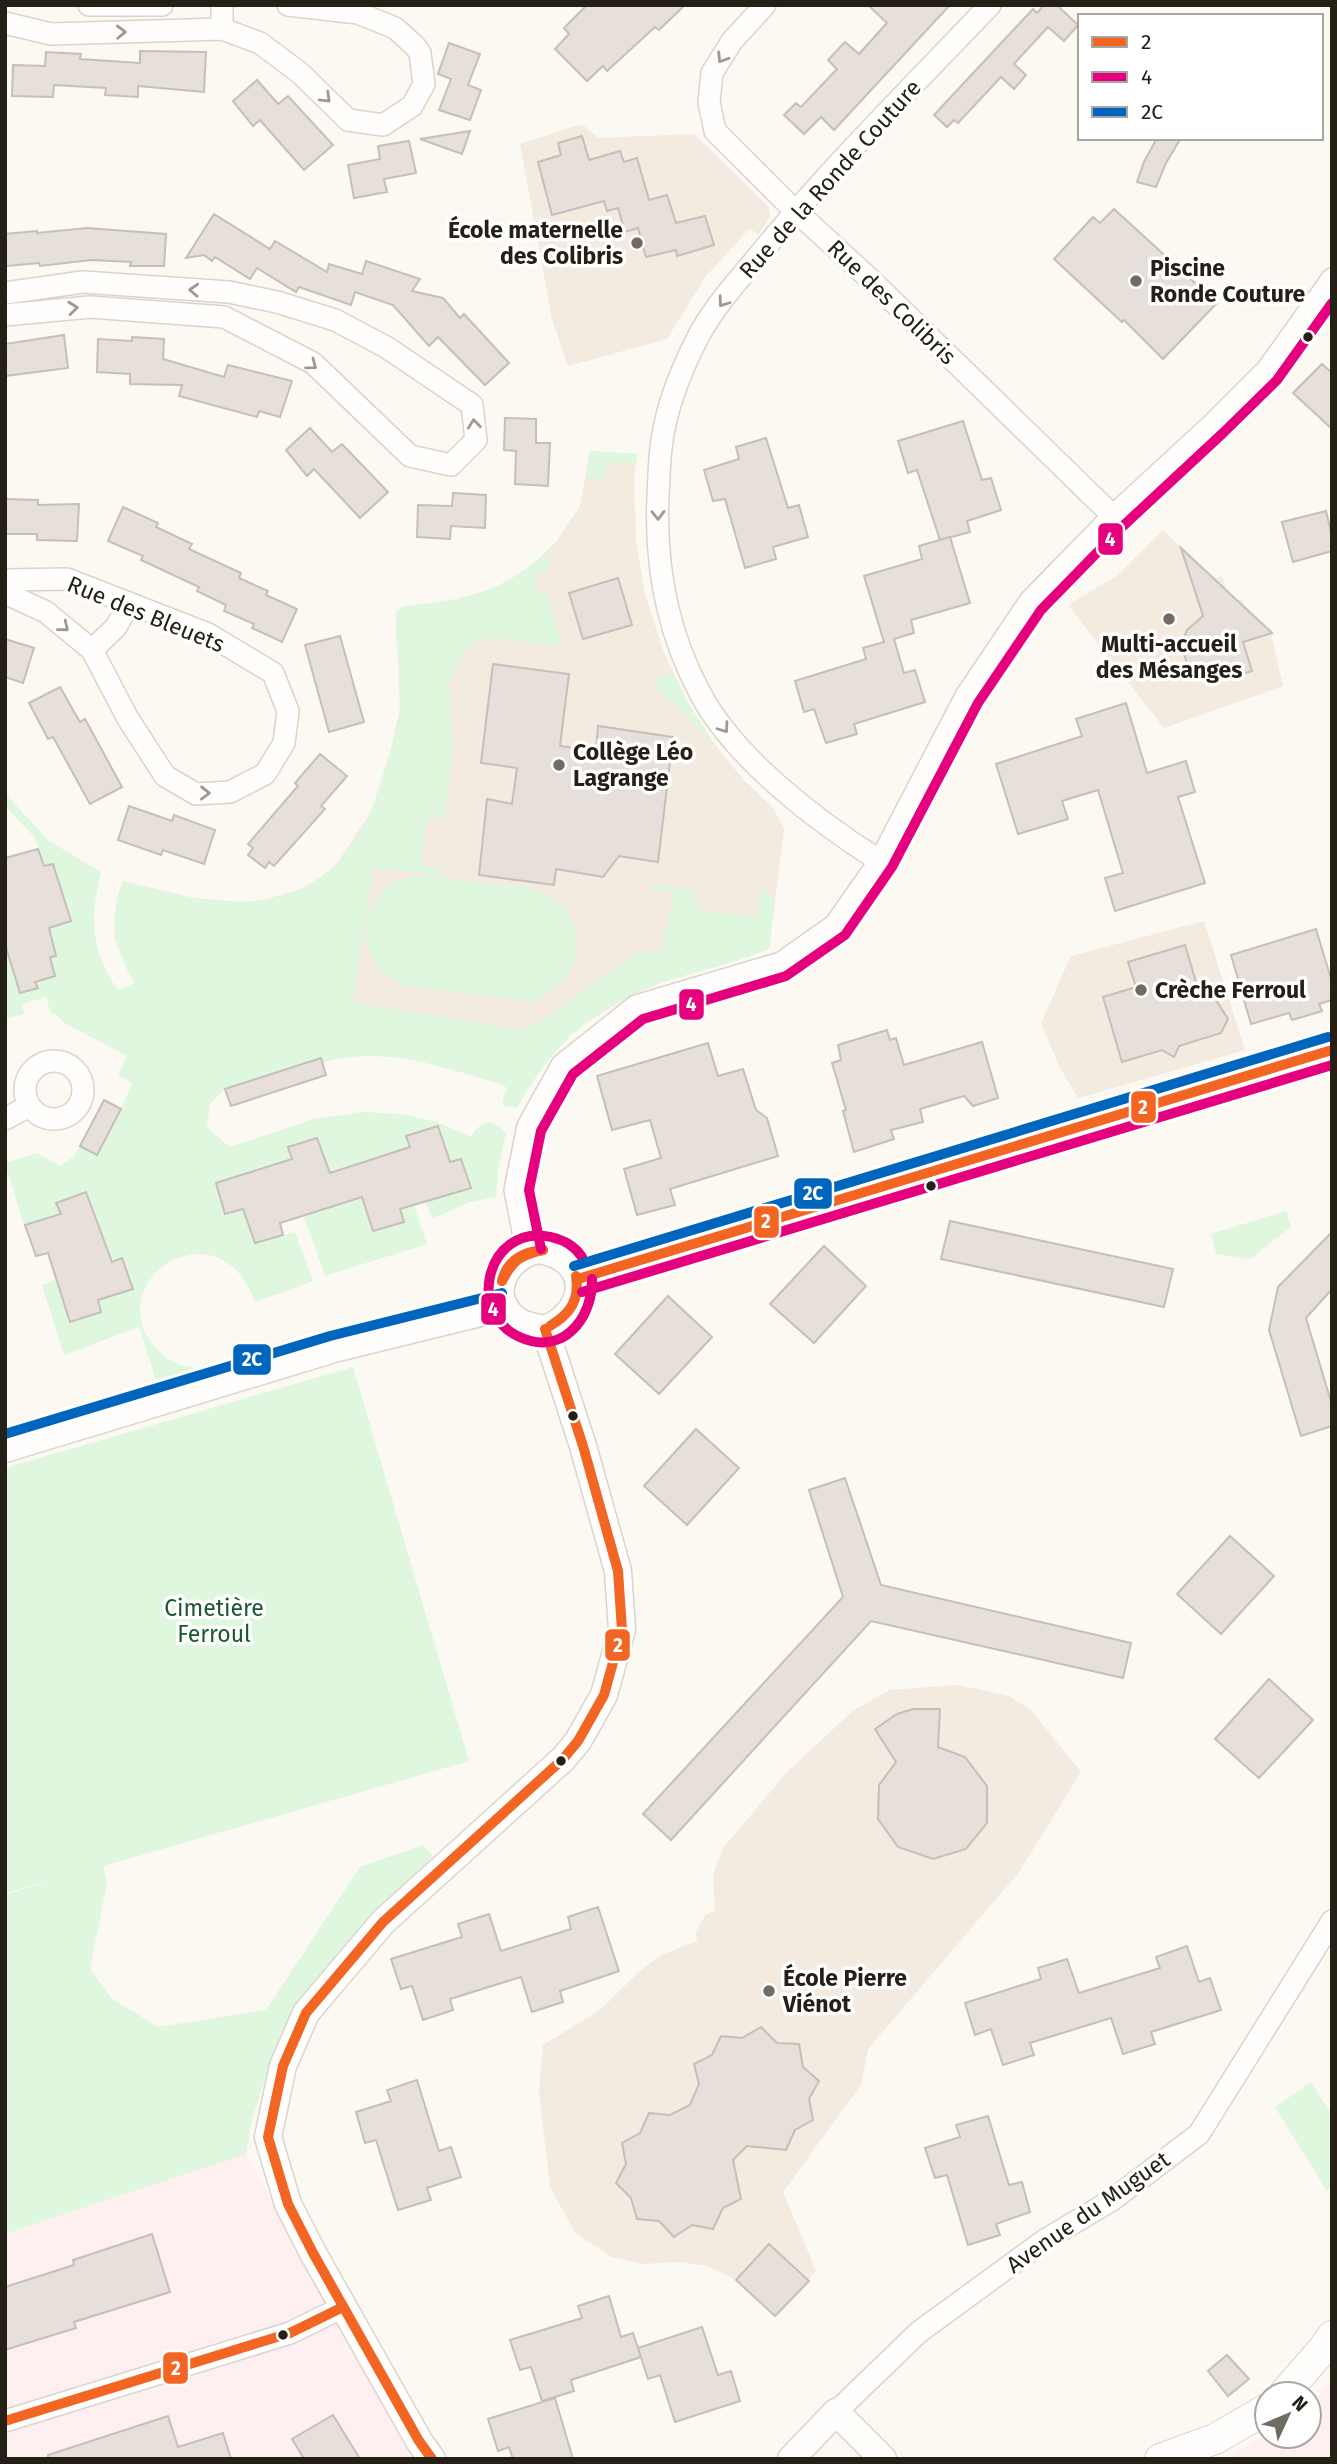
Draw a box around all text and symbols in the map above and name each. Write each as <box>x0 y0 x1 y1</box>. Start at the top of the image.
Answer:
legend <box>1078 14 1323 140</box>
one-way arrow <box>116 24 127 40</box>
text: 2 <box>1141 29 1151 55</box>
one-way arrow <box>717 50 730 63</box>
text: 4 <box>1141 64 1152 90</box>
street label: Rue de la Ronde Couture <box>733 74 927 284</box>
one-way arrow <box>318 89 331 102</box>
text: 2C <box>1141 99 1163 125</box>
place label: École maternelle des Colibris <box>448 215 623 270</box>
street label: Rue des Colibris <box>822 234 962 370</box>
marker: École maternelle des Colibris <box>629 235 645 251</box>
place label: Piscine Ronde Couture <box>1150 254 1305 308</box>
marker: Piscine Ronde Couture <box>1128 273 1144 289</box>
one-way arrow <box>188 282 199 297</box>
one-way arrow <box>718 294 731 307</box>
one-way arrow <box>67 301 79 316</box>
unlabelled marker <box>1301 330 1315 344</box>
one-way arrow <box>304 356 317 369</box>
one-way arrow <box>467 418 482 429</box>
one-way arrow <box>650 510 666 521</box>
line badge: 4 <box>1097 522 1124 556</box>
text: 4 <box>1105 528 1116 551</box>
street label: Rue des Bleuets <box>63 570 229 658</box>
marker: Multi-accueil des Mésanges <box>1161 611 1177 627</box>
one-way arrow <box>56 619 69 631</box>
place label: Multi-accueil des Mésanges <box>1096 630 1242 684</box>
one-way arrow <box>716 720 728 732</box>
place label: Collège Léo Lagrange <box>573 738 693 792</box>
marker: Collège Léo Lagrange <box>551 757 567 773</box>
one-way arrow <box>200 785 211 801</box>
place label: Crèche Ferroul <box>1155 976 1306 1004</box>
marker: Crèche Ferroul <box>1133 982 1149 998</box>
line badge: 4 <box>678 988 705 1021</box>
text: 4 <box>686 993 697 1016</box>
line badge: 2 <box>1130 1090 1157 1124</box>
text: 2 <box>1138 1096 1148 1119</box>
line badge: 2C <box>793 1177 833 1210</box>
unlabelled marker <box>924 1179 938 1193</box>
text: 2C <box>803 1182 823 1205</box>
line badge: 2 <box>753 1205 780 1239</box>
text: 2 <box>761 1210 771 1233</box>
line badge: 4 <box>480 1292 507 1326</box>
text: 4 <box>488 1298 499 1321</box>
line badge: 2C <box>232 1343 272 1376</box>
text: 2C <box>242 1348 262 1371</box>
unlabelled marker <box>566 1409 580 1423</box>
park label: Cimetière Ferroul <box>164 1594 264 1648</box>
line badge: 2 <box>604 1628 631 1662</box>
text: 2 <box>613 1634 623 1657</box>
unlabelled marker <box>554 1754 568 1768</box>
place label: École Pierre Viénot <box>782 1963 907 2018</box>
marker: École Pierre Viénot <box>761 1983 777 1999</box>
street label: Avenue du Muguet <box>1001 2145 1176 2279</box>
unlabelled marker <box>276 2328 290 2342</box>
line badge: 2 <box>162 2351 189 2385</box>
text: 2 <box>171 2357 181 2380</box>
north arrow <box>1253 2380 1323 2450</box>
text: N <box>1287 2391 1313 2416</box>

